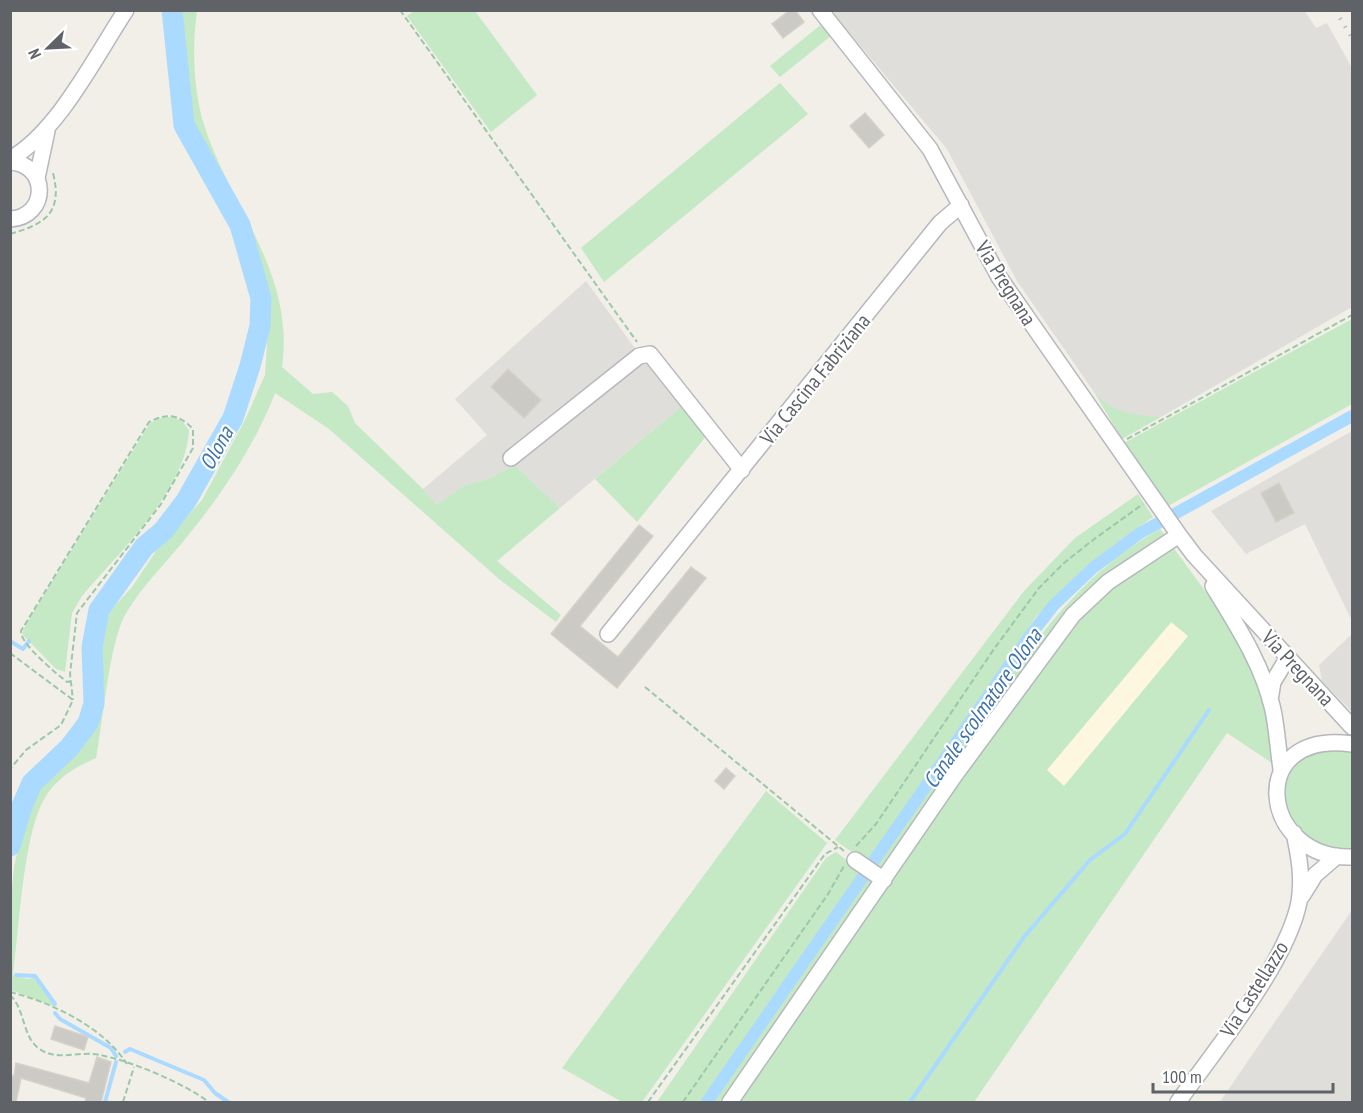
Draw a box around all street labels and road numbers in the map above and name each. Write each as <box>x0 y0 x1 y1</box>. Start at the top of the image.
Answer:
street label: Via Pregnana <box>969 235 1043 330</box>
street label: Via Cascina Fabriziana <box>753 308 876 451</box>
street label: Via Pregnana <box>1255 623 1340 712</box>
street label: Via Castellazzo <box>1213 936 1294 1043</box>

